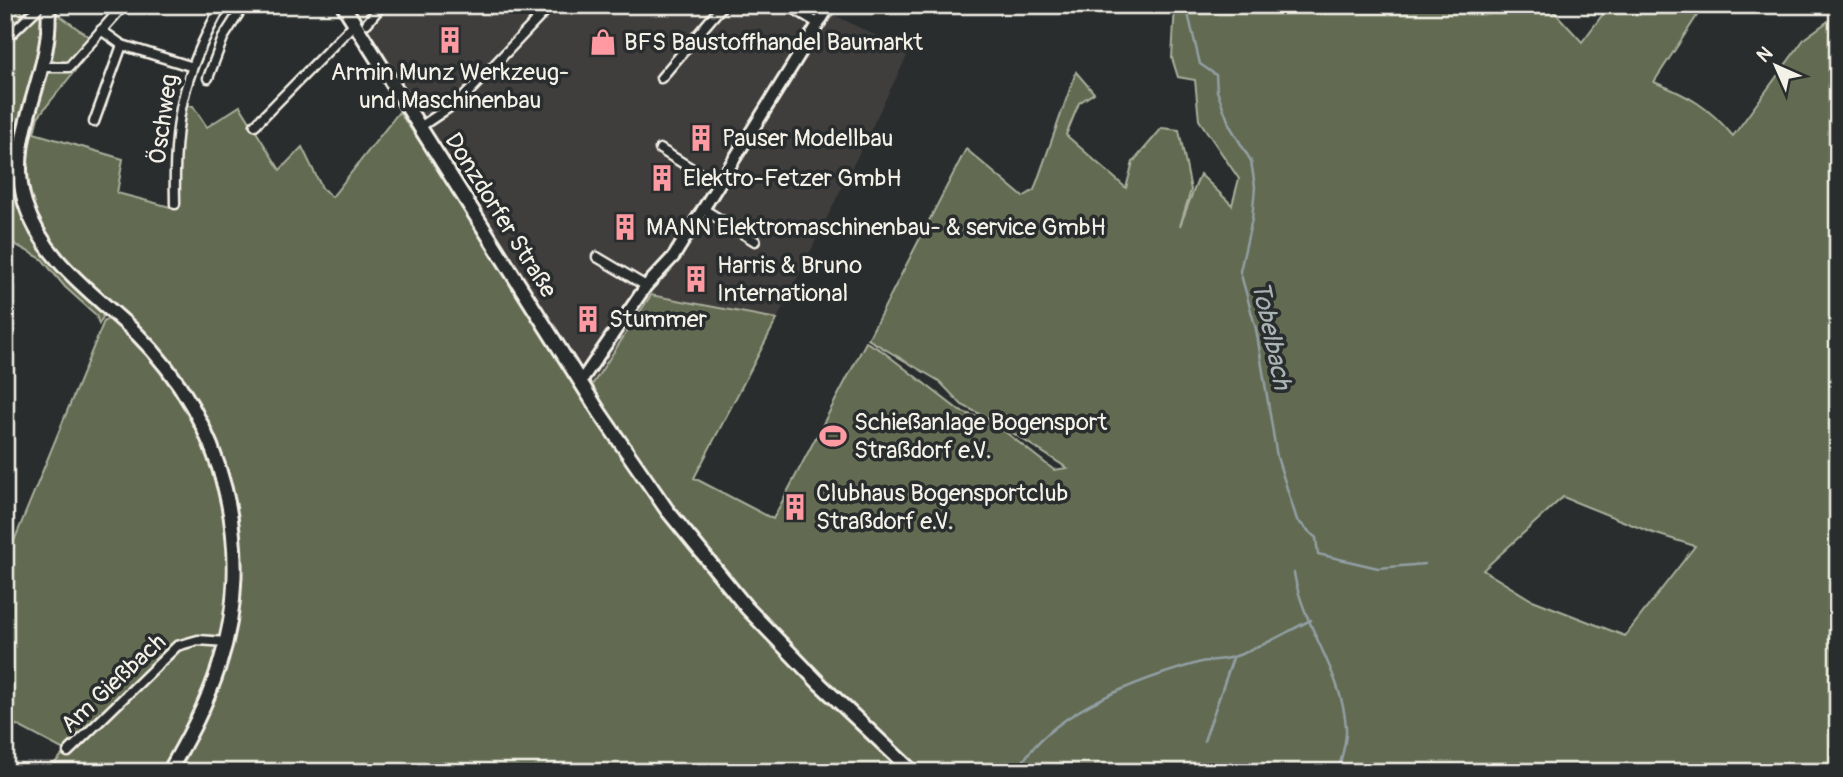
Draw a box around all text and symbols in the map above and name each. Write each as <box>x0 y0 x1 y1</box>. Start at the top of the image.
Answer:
building icon: Armin Munz Werkzeug- und Maschinenbau <box>435 25 465 55</box>
shop icon: BFS Baustoffhandel Baumarkt <box>588 27 618 57</box>
place label: BFS Baustoffhandel Baumarkt <box>624 28 923 57</box>
north arrow <box>1742 32 1812 102</box>
text: N <box>1752 42 1778 68</box>
place label: Armin Munz Werkzeug- und Maschinenbau <box>331 58 569 115</box>
street label: Öschweg <box>143 72 184 166</box>
building icon: Pauser Modellbau <box>686 123 716 153</box>
place label: Pauser Modellbau <box>722 124 893 153</box>
street label: Donzdorfer Straße <box>438 128 563 303</box>
building icon: Elektro-Fetzer GmbH <box>647 163 677 193</box>
place label: Elektro-Fetzer GmbH <box>683 164 901 193</box>
building icon: MANN Elektromaschinenbau- & service GmbH <box>610 212 640 242</box>
place label: MANN Elektromaschinenbau- & service GmbH <box>646 213 1106 242</box>
place label: Harris & Bruno International <box>717 251 862 308</box>
building icon: Harris & Bruno International <box>681 264 711 294</box>
water label: Tobelbach <box>1244 278 1298 394</box>
building icon: Stummer <box>573 304 603 334</box>
place label: Stummer <box>609 305 707 334</box>
place label: Schießanlage Bogensport Straßdorf e.V. <box>854 408 1107 465</box>
sports icon: Schießanlage Bogensport Straßdorf e.V. <box>818 421 848 451</box>
place label: Clubhaus Bogensportclub Straßdorf e.V. <box>816 479 1068 536</box>
building icon: Clubhaus Bogensportclub Straßdorf e.V. <box>780 492 810 522</box>
street label: Am Gießbach <box>55 627 172 739</box>

